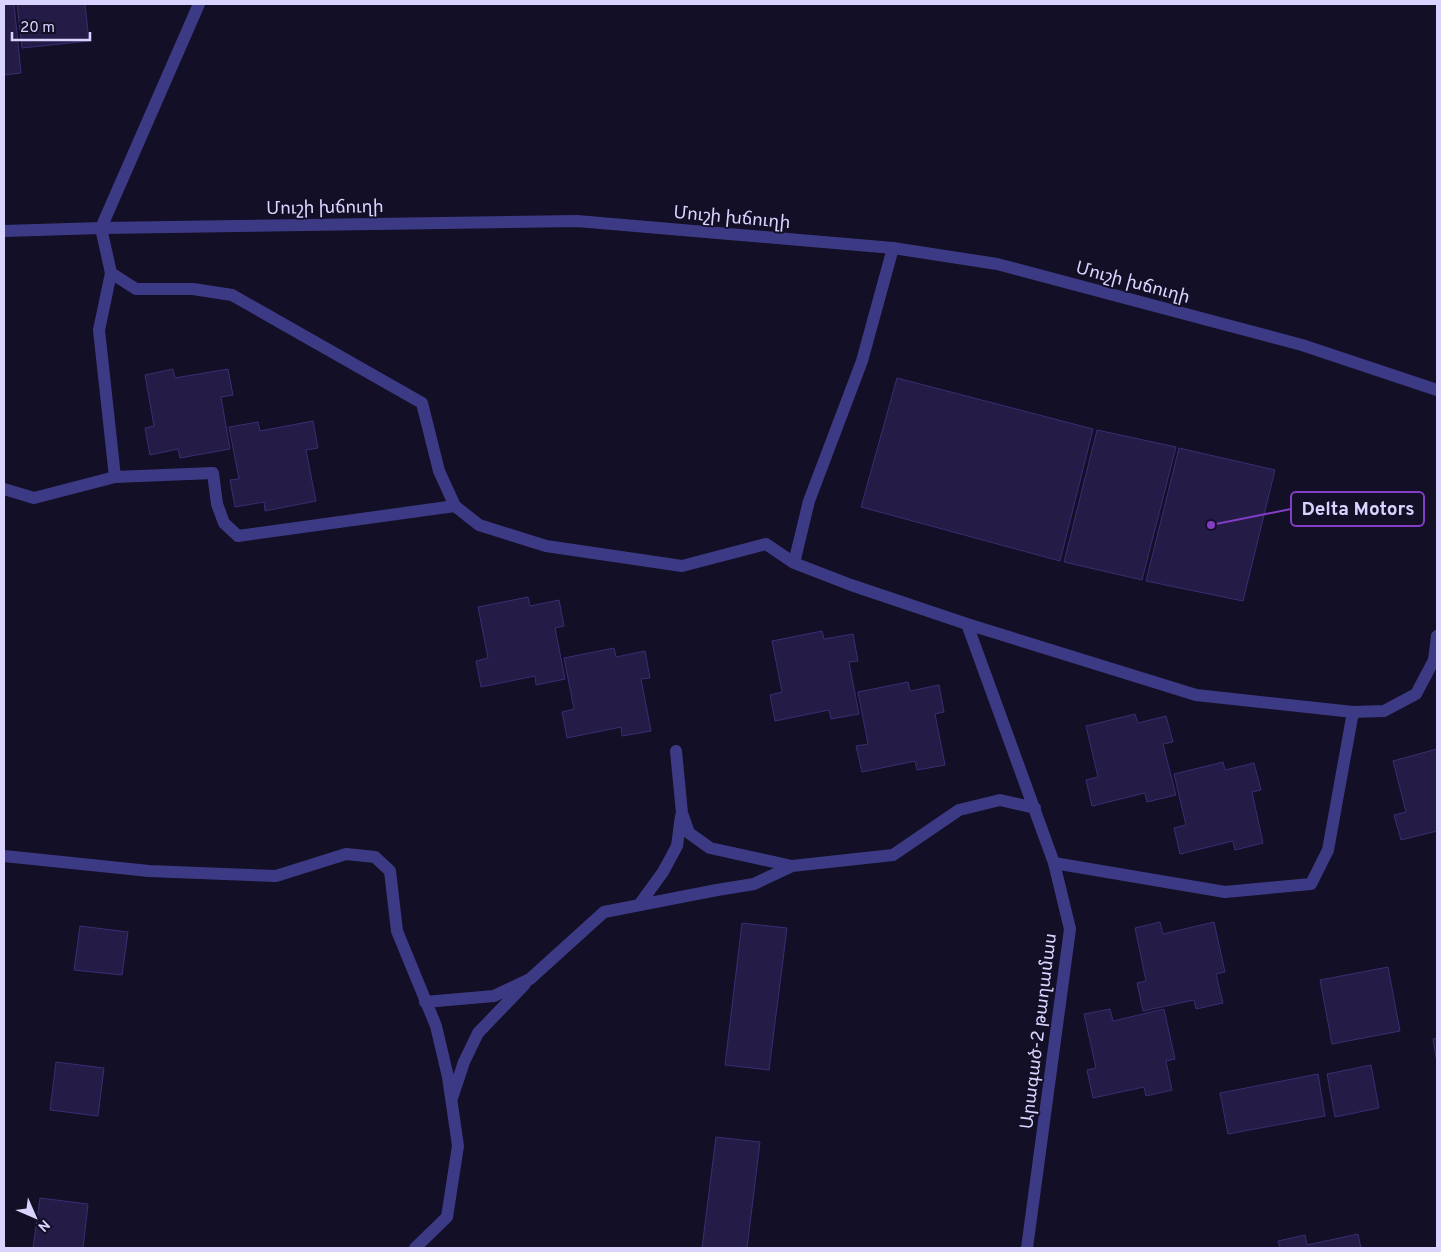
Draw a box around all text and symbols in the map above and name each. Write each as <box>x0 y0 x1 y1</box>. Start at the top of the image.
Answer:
scale bar <box>12 10 90 42</box>
text: 20 m <box>20 19 55 38</box>
street label: Մուշի խճուղի <box>266 196 384 221</box>
street label: Մուշի խճուղի <box>672 202 791 235</box>
street label: Մուշի խճուղի <box>1073 257 1192 310</box>
callout: Delta Motors <box>1291 492 1424 526</box>
text: Delta Motors <box>1301 498 1415 522</box>
street label: Արագած-2 թաղամաս <box>1016 932 1063 1131</box>
north arrow <box>10 1192 60 1242</box>
text: N <box>34 1216 53 1235</box>

